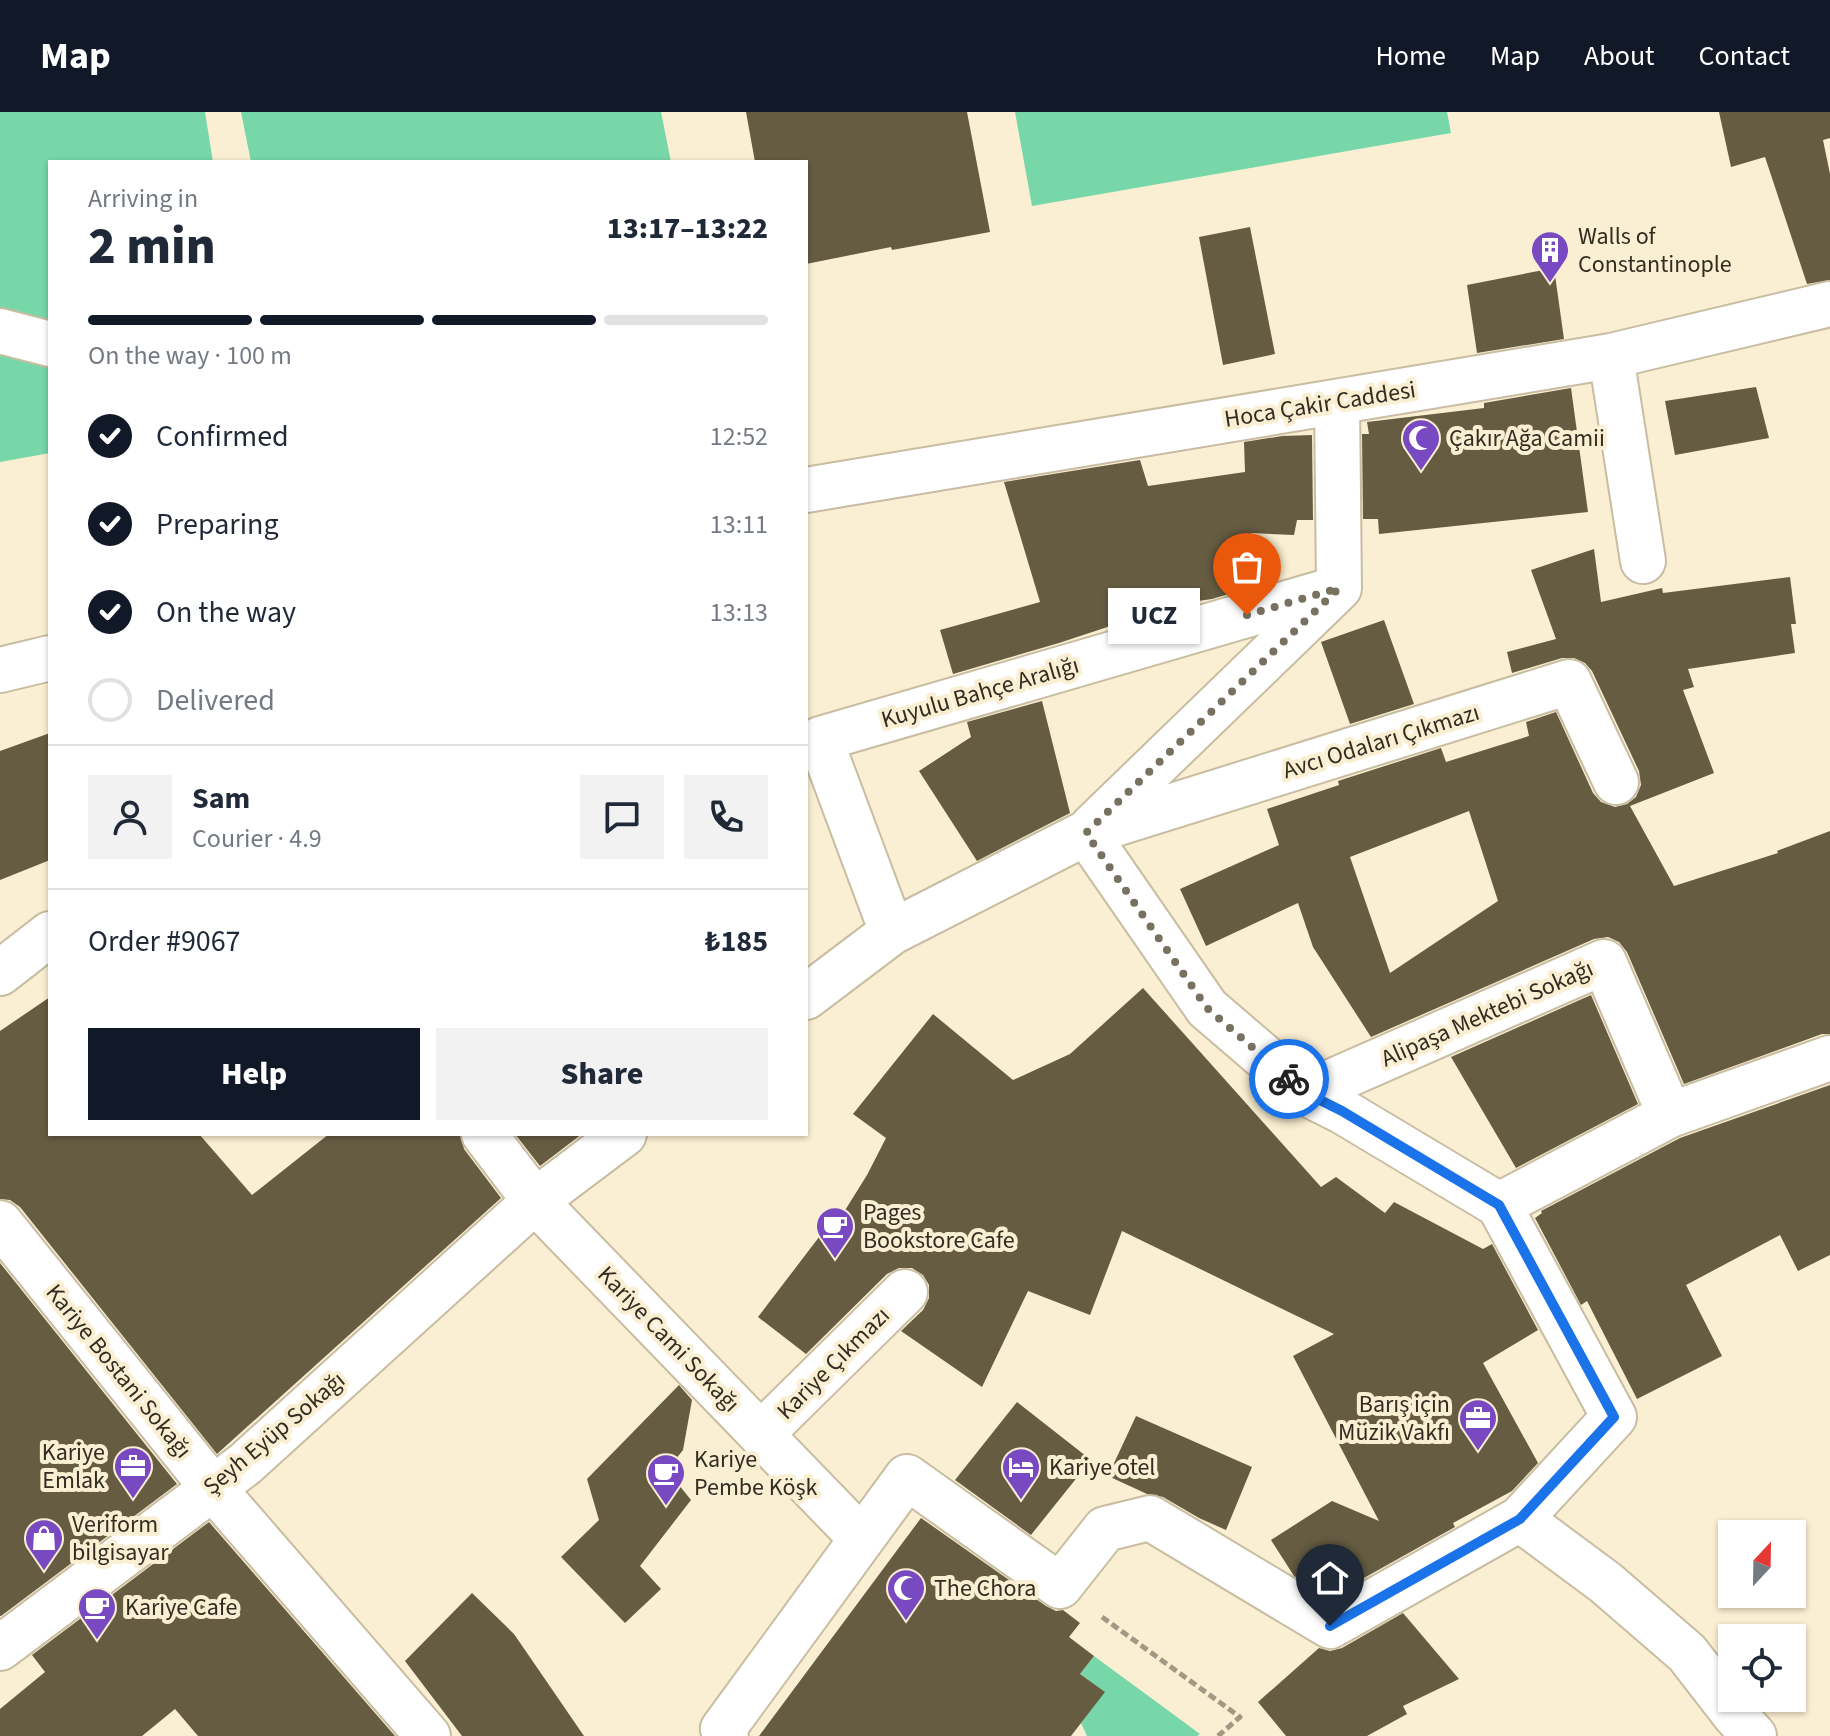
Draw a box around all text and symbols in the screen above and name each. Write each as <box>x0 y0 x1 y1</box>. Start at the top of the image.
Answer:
text: Map <box>40 29 111 83</box>
text: Home <box>1375 36 1446 76</box>
text: Map <box>1490 36 1540 76</box>
text: About <box>1584 36 1655 76</box>
text: Contact <box>1699 36 1790 76</box>
text: Arriving in <box>88 180 198 217</box>
text: 13:17–13:22 <box>607 207 768 250</box>
text: 2 min <box>88 210 216 284</box>
place label: Walls of Constantinople <box>1578 219 1732 282</box>
building icon: Walls of Constantinople <box>1529 229 1571 284</box>
text: On the way · 100 m <box>88 337 292 374</box>
street label: Hoca Çakir Caddesi <box>1222 372 1418 437</box>
icon: check <box>88 414 132 458</box>
text: Confirmed <box>156 415 289 458</box>
mosque icon: Çakır Ağa Camii <box>1400 417 1442 472</box>
text: 12:52 <box>710 418 768 455</box>
place label: Çakır Ağa Camii <box>1449 421 1605 456</box>
icon: check <box>88 502 132 546</box>
text: Preparing <box>156 503 279 546</box>
text: 13:11 <box>710 506 768 543</box>
pin <box>1213 533 1281 615</box>
icon: bag <box>1225 545 1269 589</box>
callout: UCZ <box>1107 587 1199 643</box>
icon: check <box>88 590 132 634</box>
text: On the way <box>156 591 296 634</box>
text: 13:13 <box>710 594 768 631</box>
text: UCZ <box>1131 597 1177 634</box>
street label: Kuyulu Bahçe Aralığı <box>877 648 1083 737</box>
text: Delivered <box>156 679 275 722</box>
street label: Avcı Odaları Çıkmazı <box>1279 695 1484 788</box>
button: person <box>88 775 172 859</box>
button: chat <box>580 775 664 859</box>
button: phone <box>684 775 768 859</box>
text: Sam <box>192 777 250 820</box>
text: Courier · 4.9 <box>192 820 322 857</box>
text: Order #9067 <box>88 920 241 963</box>
text: ₺185 <box>705 920 768 963</box>
street label: Alipaşa Mektebi Sokağı <box>1375 951 1599 1076</box>
button: Help <box>88 1028 420 1120</box>
button: Share <box>436 1028 768 1120</box>
courier <box>1249 1039 1329 1119</box>
icon: bike <box>1267 1057 1311 1101</box>
place label: Pages Bookstore Cafe <box>863 1195 1015 1258</box>
cafe icon: Pages Bookstore Cafe <box>814 1205 856 1260</box>
street label: Kariye Cami Sokağı <box>589 1258 748 1421</box>
street label: Kariye Bostani Sokağı <box>37 1276 200 1466</box>
street label: Kariye Çıkmazı <box>769 1299 898 1428</box>
street label: Şeyh Eyüp Sokağı <box>196 1363 353 1503</box>
place label: Barış için Müzik Vakfı <box>1338 1387 1450 1450</box>
office icon: Barış için Müzik Vakfı <box>1457 1397 1499 1452</box>
place label: Kariye Emlak <box>42 1435 105 1498</box>
place label: Kariye Pembe Köşk <box>694 1442 818 1505</box>
office icon: Kariye Emlak <box>112 1445 154 1500</box>
hotel icon: Kariye otel <box>1000 1446 1042 1501</box>
place label: Kariye otel <box>1049 1450 1155 1485</box>
cafe icon: Kariye Pembe Köşk <box>645 1452 687 1507</box>
place label: Veriform bilgisayar <box>72 1507 169 1570</box>
shop icon: Veriform bilgisayar <box>23 1517 65 1572</box>
north arrow <box>1718 1520 1806 1608</box>
map controls <box>1718 1520 1806 1712</box>
pin <box>1296 1544 1364 1626</box>
icon: home <box>1308 1556 1352 1600</box>
mosque icon: The Chora <box>885 1567 927 1622</box>
place label: The Chora <box>934 1571 1036 1606</box>
cafe icon: Kariye Cafe <box>76 1586 118 1641</box>
place label: Kariye Cafe <box>125 1590 238 1625</box>
button: locate <box>1718 1624 1806 1712</box>

